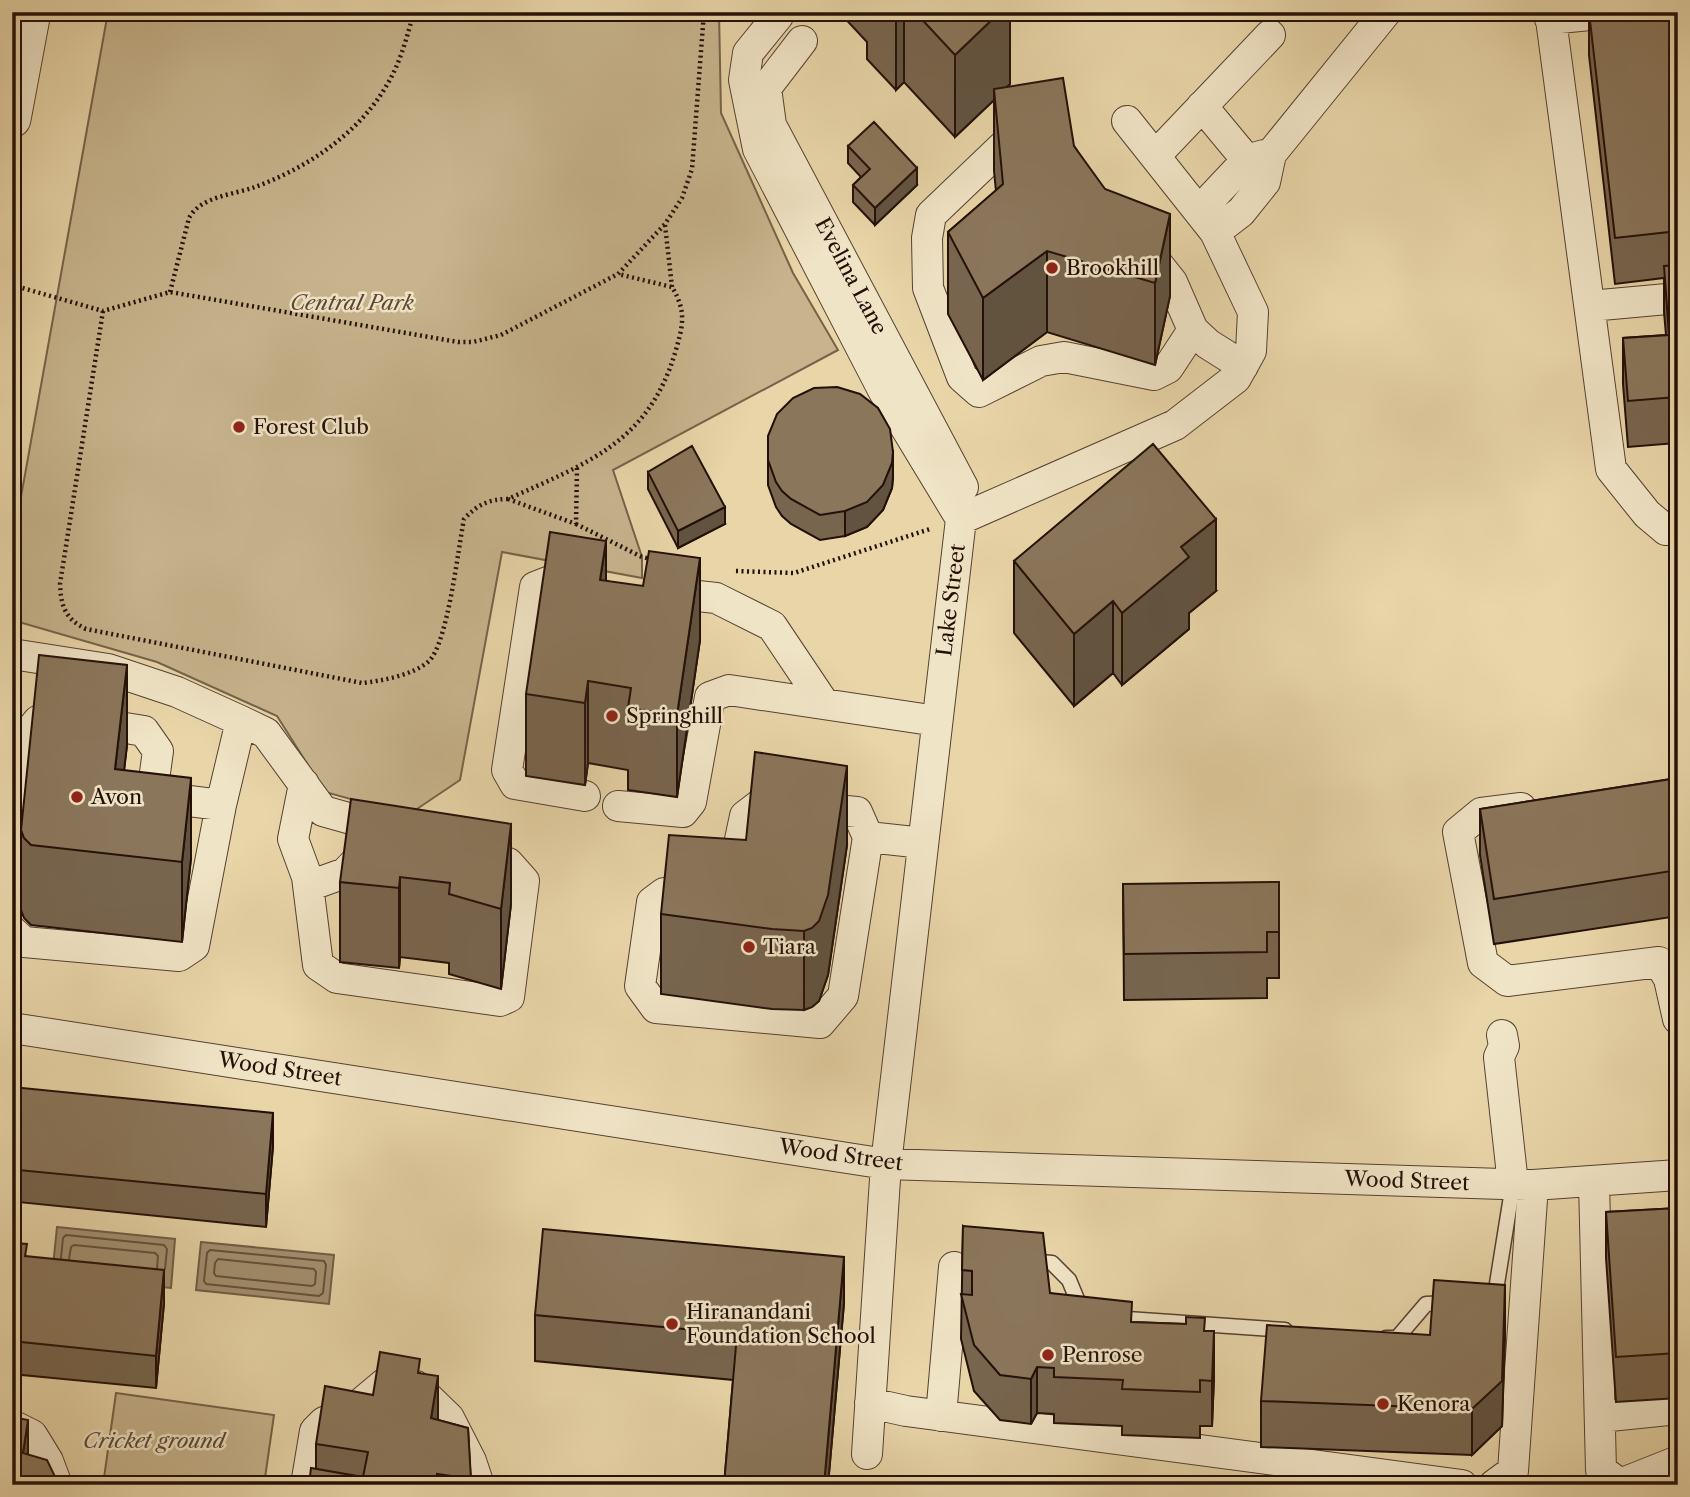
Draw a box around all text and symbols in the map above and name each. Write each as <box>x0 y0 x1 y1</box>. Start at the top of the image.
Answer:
street label: Evelina Lane <box>810 213 893 339</box>
place label: Brookhill <box>1066 255 1159 280</box>
marker: Brookhill <box>1044 260 1060 276</box>
park label: Central Park <box>290 290 414 315</box>
place label: Forest Club <box>253 414 369 439</box>
marker: Forest Club <box>231 419 247 435</box>
street label: Lake Street <box>931 542 970 658</box>
place label: Springhill <box>626 703 723 728</box>
marker: Springhill <box>604 708 620 724</box>
place label: Avon <box>90 784 142 809</box>
marker: Avon <box>69 789 85 805</box>
place label: Tiara <box>763 934 817 959</box>
marker: Tiara <box>741 939 757 955</box>
street label: Wood Street <box>215 1046 344 1091</box>
street label: Wood Street <box>777 1133 905 1176</box>
street label: Wood Street <box>1343 1166 1470 1195</box>
place label: Hiranandani Foundation School <box>686 1299 876 1348</box>
marker: Hiranandani Foundation School <box>664 1316 680 1332</box>
place label: Penrose <box>1062 1342 1143 1367</box>
marker: Penrose <box>1040 1347 1056 1363</box>
place label: Kenora <box>1397 1391 1471 1416</box>
marker: Kenora <box>1375 1396 1391 1412</box>
park label: Cricket ground <box>83 1428 228 1453</box>

